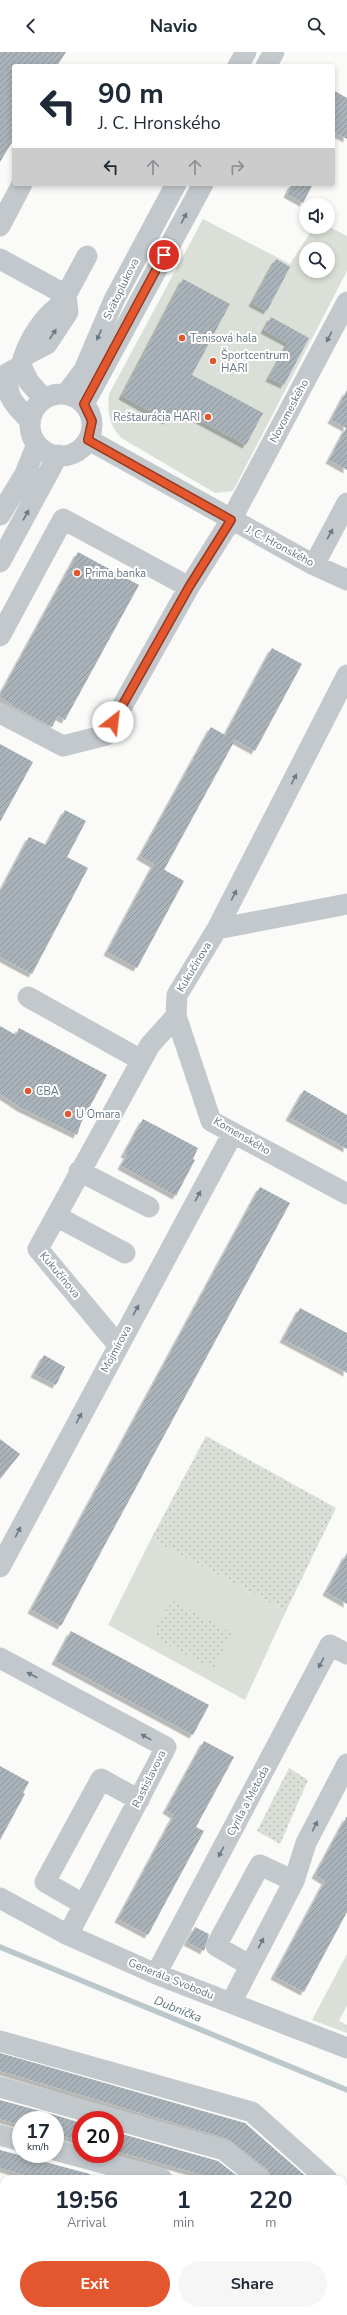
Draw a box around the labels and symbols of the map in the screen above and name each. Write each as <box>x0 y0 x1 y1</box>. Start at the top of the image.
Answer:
one-way arrow <box>180 213 187 224</box>
pin <box>147 238 181 272</box>
street label: Svätoplukova <box>100 256 142 322</box>
one-way arrow <box>50 328 57 340</box>
one-way arrow <box>96 329 102 340</box>
place label: Tenisová hala <box>190 331 257 346</box>
one-way arrow <box>325 331 332 343</box>
marker: Tenisová hala <box>177 333 187 343</box>
place label: Športcentrum HARI <box>221 347 289 376</box>
marker: Športcentrum HARI <box>208 356 218 366</box>
street label: Novomeského <box>266 377 312 445</box>
place label: Reštaurácia HARI <box>113 410 200 425</box>
marker: Reštaurácia HARI <box>203 412 213 422</box>
one-way arrow <box>23 509 30 521</box>
street label: J. C. Hronského <box>242 521 317 570</box>
one-way arrow <box>327 528 334 540</box>
place label: Prima banka <box>85 566 146 581</box>
marker: Prima banka <box>72 568 82 578</box>
position arrow <box>92 701 134 743</box>
one-way arrow <box>290 773 297 785</box>
one-way arrow <box>231 889 238 901</box>
street label: Kukučínova <box>173 939 215 995</box>
place label: CBA <box>36 1084 59 1099</box>
marker: CBA <box>23 1086 33 1096</box>
place label: U Omara <box>76 1107 120 1122</box>
marker: U Omara <box>63 1109 73 1119</box>
street label: Komenského <box>211 1114 273 1158</box>
one-way arrow <box>195 1190 202 1202</box>
street label: Kukučínova <box>36 1249 84 1301</box>
one-way arrow <box>133 1305 140 1316</box>
street label: Mojmírova <box>97 1323 135 1375</box>
one-way arrow <box>76 1412 83 1423</box>
one-way arrow <box>15 1527 22 1538</box>
one-way arrow <box>317 1657 324 1669</box>
one-way arrow <box>26 1672 38 1678</box>
one-way arrow <box>140 1733 152 1740</box>
street label: Rastislavova <box>129 1748 169 1810</box>
street label: Cyrila a Metoda <box>223 1763 273 1839</box>
one-way arrow <box>312 1820 319 1832</box>
one-way arrow <box>217 1846 224 1858</box>
one-way arrow <box>258 1938 264 1949</box>
street label: Generála Svobodu <box>126 1955 216 2003</box>
water label: Dubnička <box>152 1992 204 2026</box>
speed limit sign: 20 <box>72 2111 124 2163</box>

